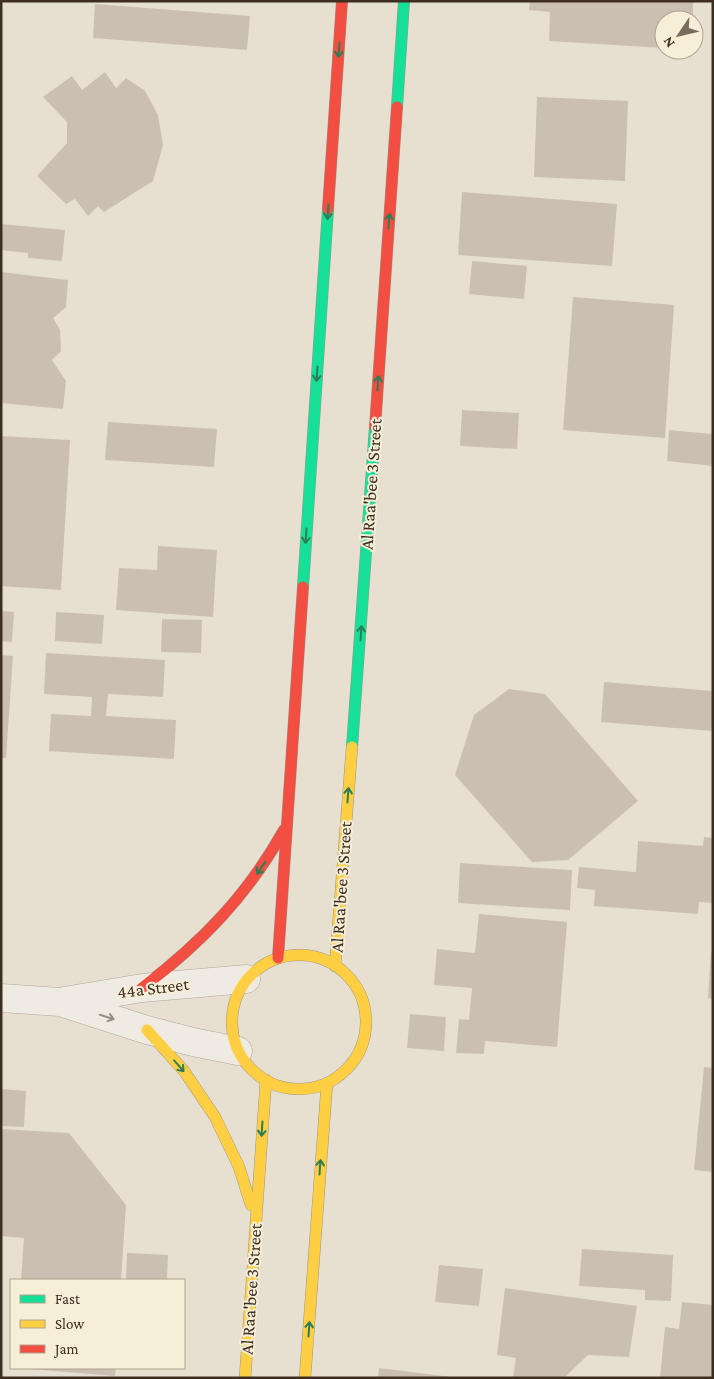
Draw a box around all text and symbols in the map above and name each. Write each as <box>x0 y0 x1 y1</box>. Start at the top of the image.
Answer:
north arrow <box>654 10 704 60</box>
text: N <box>659 34 678 51</box>
one-way arrow <box>334 42 343 58</box>
one-way arrow <box>323 204 332 220</box>
one-way arrow <box>384 214 394 230</box>
one-way arrow <box>312 366 321 382</box>
one-way arrow <box>373 376 382 392</box>
street label: Al Raa'bee 3 Street <box>356 417 386 550</box>
one-way arrow <box>301 528 311 544</box>
one-way arrow <box>356 625 365 641</box>
one-way arrow <box>344 787 353 803</box>
street label: Al Raa'bee 3 Street <box>326 820 356 953</box>
one-way arrow <box>256 861 266 875</box>
street label: 44a Street <box>116 974 191 1002</box>
one-way arrow <box>98 1012 114 1022</box>
one-way arrow <box>174 1060 185 1073</box>
one-way arrow <box>258 1120 267 1136</box>
one-way arrow <box>316 1159 325 1175</box>
street label: Al Raa'bee 3 Street <box>236 1222 266 1355</box>
legend <box>10 1279 185 1369</box>
text: Fast <box>55 1291 81 1307</box>
text: Slow <box>55 1316 85 1332</box>
one-way arrow <box>304 1321 313 1337</box>
text: Jam <box>53 1341 78 1358</box>

